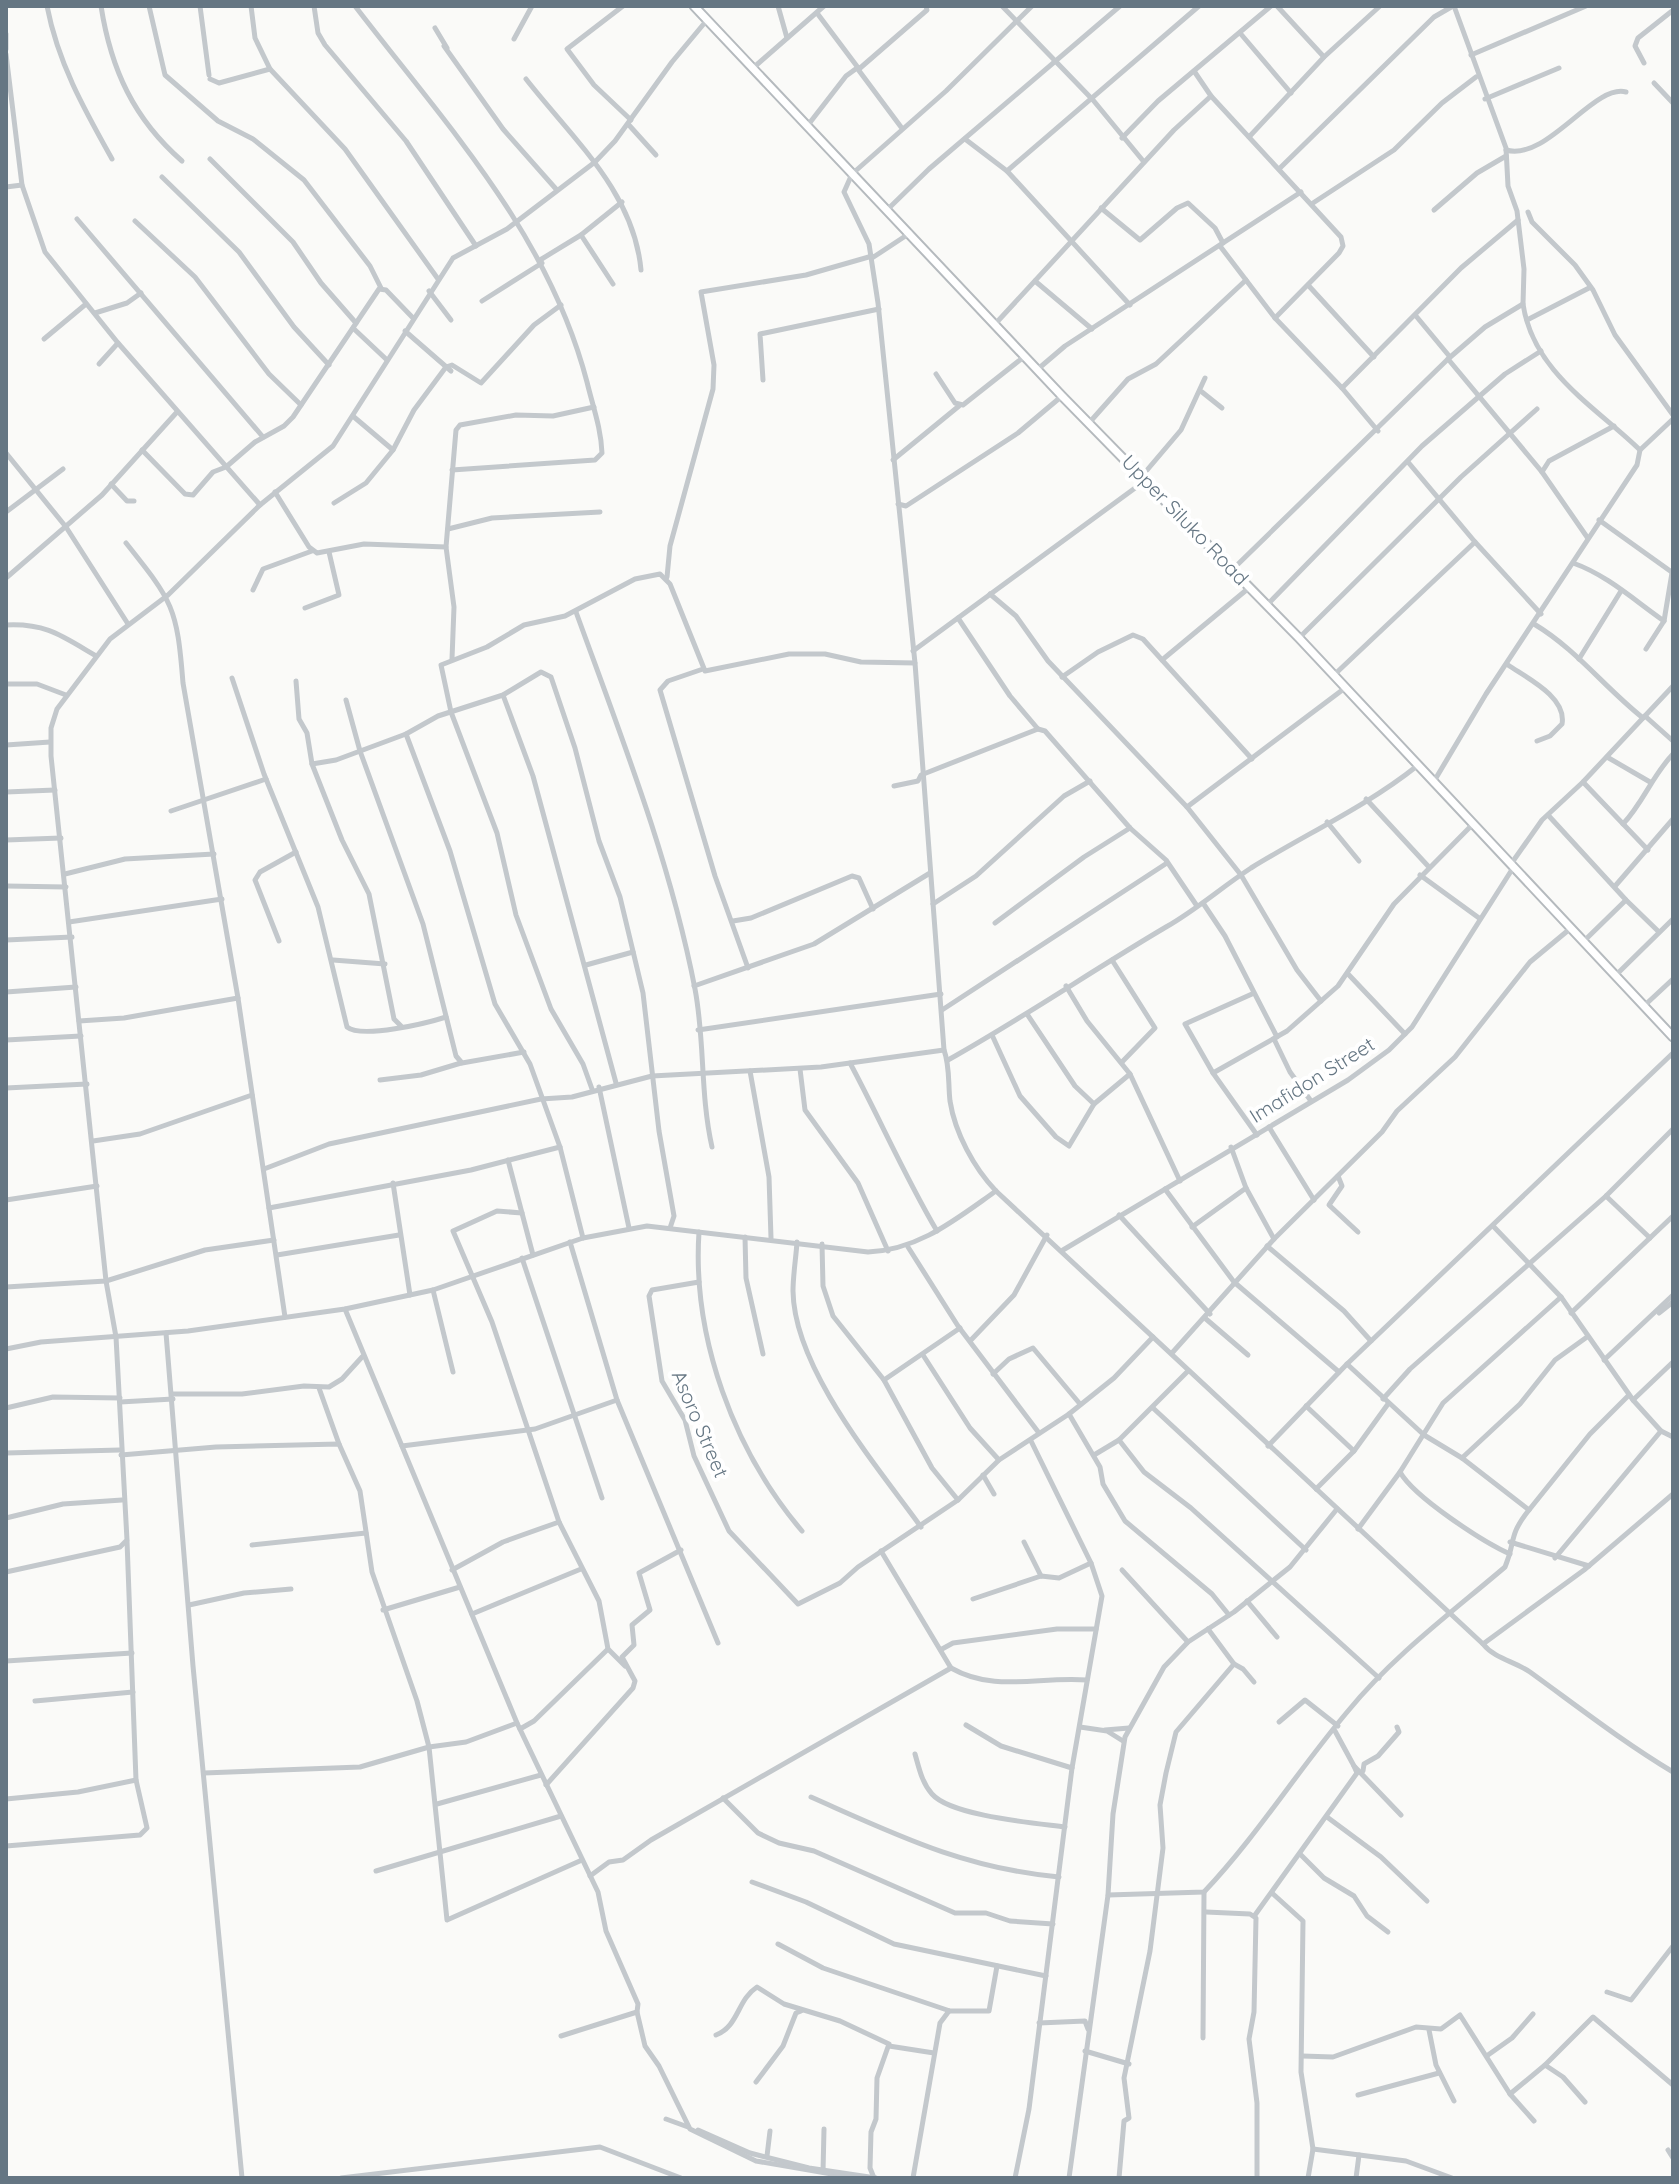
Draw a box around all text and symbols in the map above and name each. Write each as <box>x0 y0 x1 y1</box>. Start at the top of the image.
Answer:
street label: Upper Siluko Road <box>1117 449 1254 590</box>
street label: Imafidon Street <box>1245 1031 1379 1128</box>
street label: Asoro Street <box>667 1367 734 1481</box>

